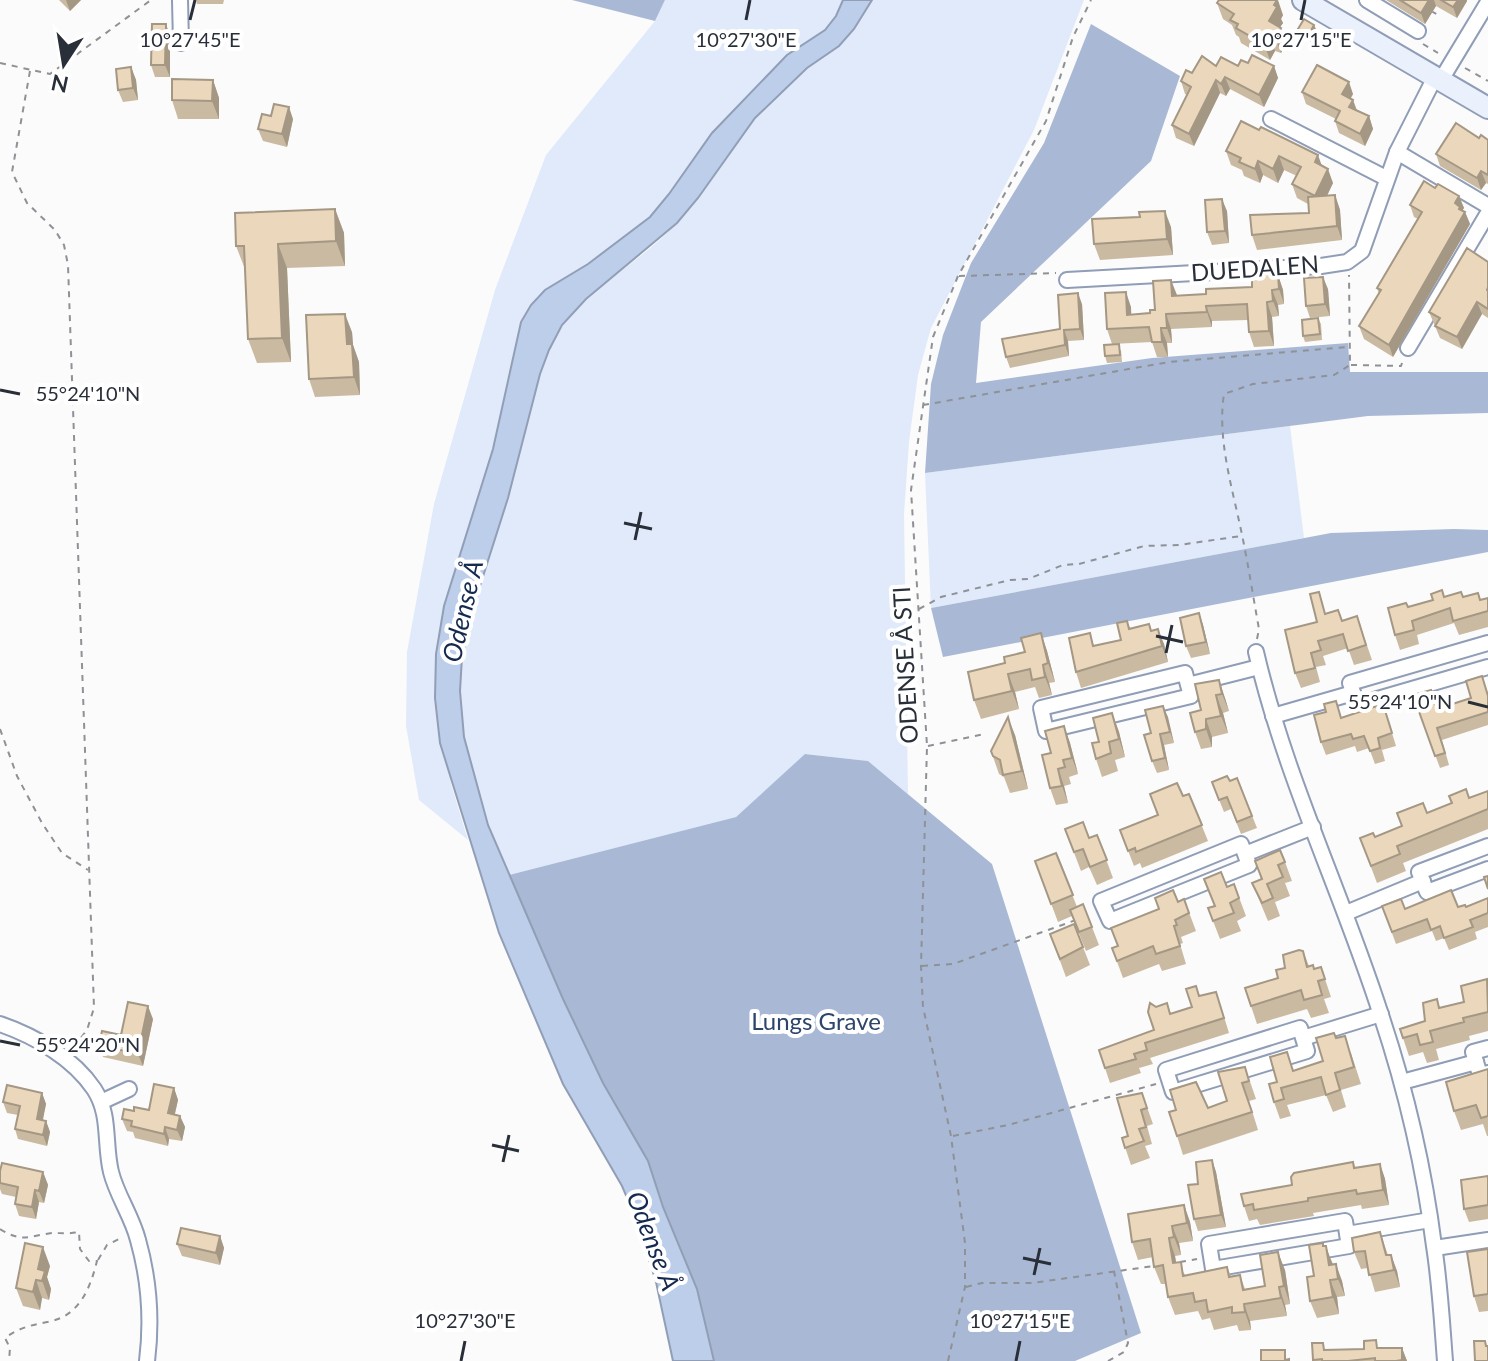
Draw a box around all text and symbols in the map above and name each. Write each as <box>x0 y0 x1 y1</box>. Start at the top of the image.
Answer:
north arrow <box>24 24 104 104</box>
text: 10°27'45"E <box>140 27 240 51</box>
text: 10°27'30"E <box>696 27 796 51</box>
text: 10°27'15"E <box>1251 27 1351 51</box>
text: N <box>49 69 71 99</box>
street label: DUEDALEN <box>1190 249 1320 286</box>
text: 55°24'10"N <box>36 381 140 405</box>
water label: Odense Å <box>435 557 489 665</box>
street label: ODENSE Å STI <box>886 586 923 744</box>
text: 55°24'10"N <box>1348 689 1452 713</box>
park label: Lungs Grave <box>751 1006 881 1035</box>
text: 55°24'20"N <box>36 1032 140 1056</box>
water label: Odense Å <box>620 1186 687 1295</box>
text: 10°27'30"E <box>415 1308 515 1332</box>
text: 10°27'15"E <box>970 1308 1070 1332</box>

